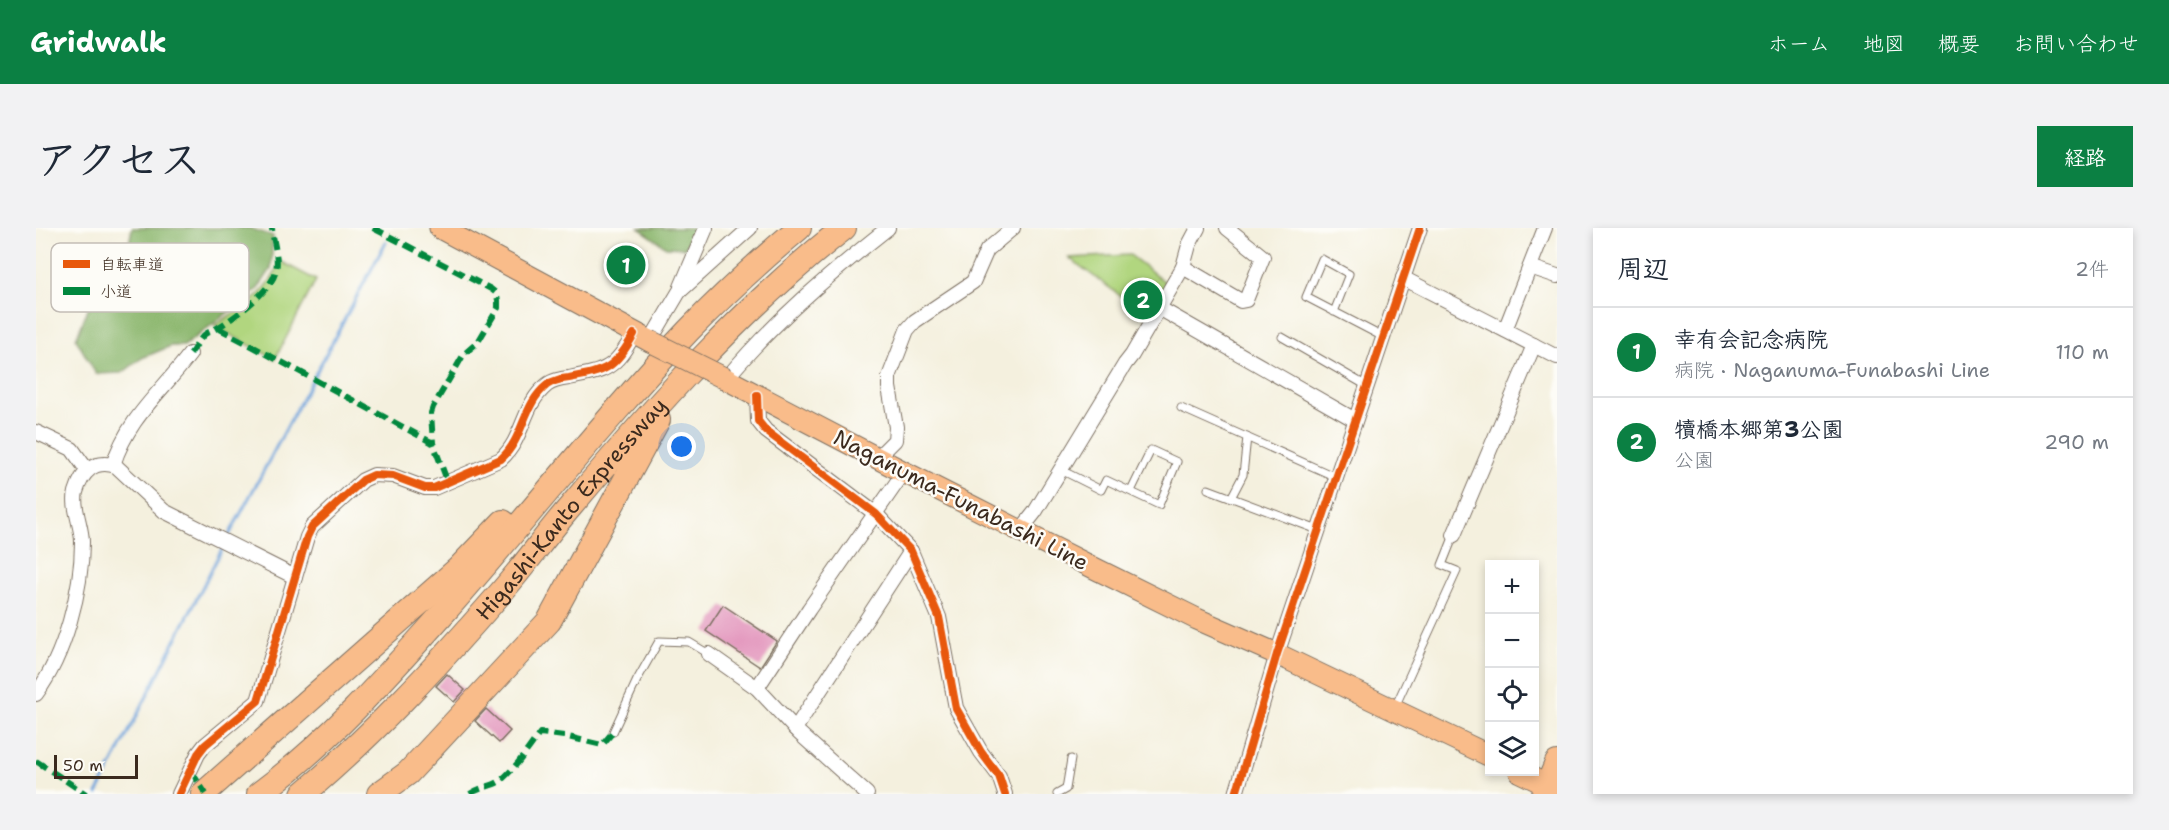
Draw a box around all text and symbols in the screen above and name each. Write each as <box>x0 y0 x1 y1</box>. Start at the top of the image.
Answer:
text: Gridwalk <box>30 23 167 61</box>
text: ホーム <box>1768 30 1830 58</box>
text: 地図 <box>1863 30 1905 58</box>
text: 概要 <box>1938 30 1980 58</box>
text: お問い合わせ <box>2013 30 2139 58</box>
button: 経路 <box>2037 126 2133 187</box>
text: アクセス <box>36 131 201 187</box>
legend <box>51 243 249 312</box>
pin: 1 <box>606 243 646 288</box>
text: 周辺 <box>1617 251 1669 286</box>
text: 自転車道 <box>100 254 164 275</box>
text: 2件 <box>2075 256 2109 282</box>
pin: 2 <box>1124 278 1162 322</box>
text: 小道 <box>100 281 132 302</box>
text: 幸有会記念病院 <box>1674 325 1828 354</box>
text: 1 <box>1632 339 1641 365</box>
text: 110 m <box>2055 339 2109 365</box>
text: 病院 · Naganuma-Funabashi Line <box>1674 357 1990 383</box>
street label: Higashi-Kanto Expressway <box>469 391 673 626</box>
text: 犢橋本郷第3公園 <box>1674 415 1843 444</box>
street label: Naganuma-Funabashi Line <box>829 423 1093 577</box>
text: 2 <box>1630 429 1644 455</box>
text: 290 m <box>2044 429 2109 455</box>
your location <box>667 432 696 461</box>
text: 公園 <box>1674 447 1714 473</box>
map controls <box>1485 560 1539 776</box>
button: + <box>1485 560 1539 614</box>
button: − <box>1485 614 1539 668</box>
button: locate <box>1485 668 1539 722</box>
button: layers <box>1485 722 1539 776</box>
scale bar <box>54 752 138 780</box>
text: 50 m <box>63 755 103 776</box>

